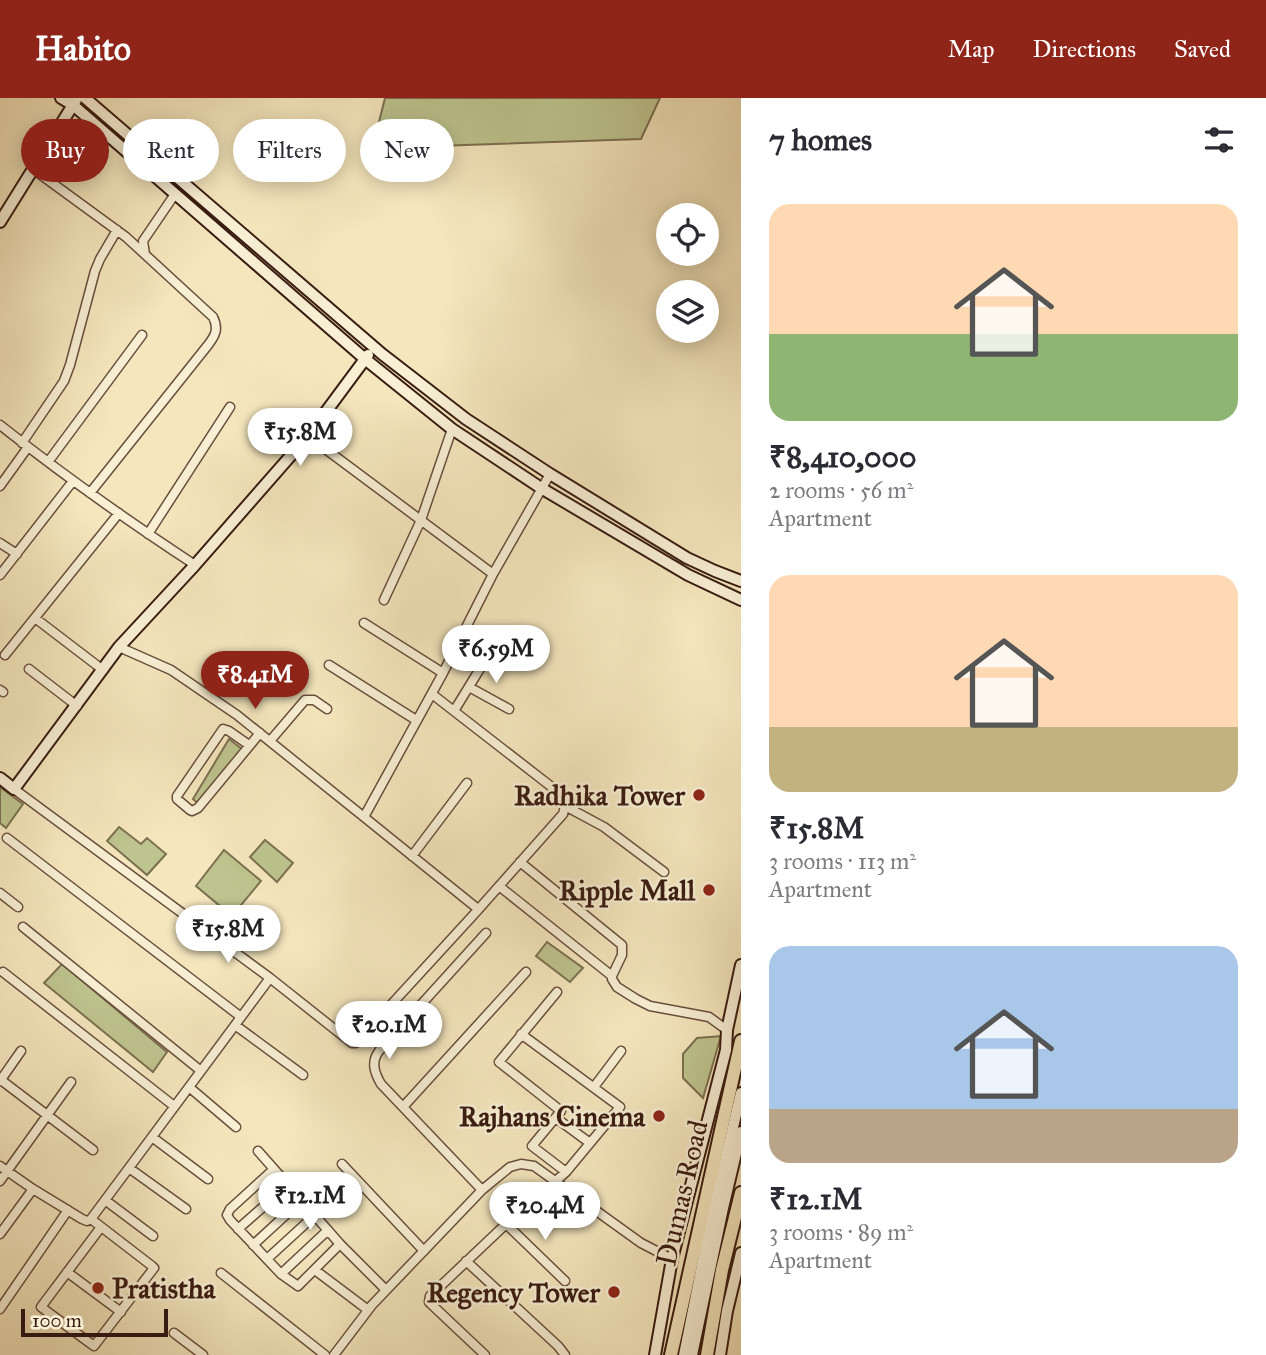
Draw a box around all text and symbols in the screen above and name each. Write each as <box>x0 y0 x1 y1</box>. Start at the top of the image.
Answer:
text: Habito <box>35 29 131 69</box>
text: Map <box>948 34 995 64</box>
text: Directions <box>1033 34 1136 64</box>
text: Saved <box>1174 34 1231 64</box>
chip: Buy <box>21 119 109 182</box>
chip: Rent <box>123 119 219 182</box>
chip: Filters <box>233 119 346 182</box>
chip: New <box>360 119 454 182</box>
icon: filters <box>1200 121 1238 159</box>
text: 7 homes <box>769 122 872 158</box>
map controls <box>656 203 719 343</box>
button: locate <box>656 203 719 266</box>
icon: home <box>941 249 1067 375</box>
button: layers <box>656 280 719 343</box>
pin: ₹15.8M <box>243 408 357 468</box>
text: ₹15.8M <box>264 417 336 445</box>
text: ₹8,410,000 <box>769 439 916 475</box>
text: 2 rooms · 56 m² <box>769 476 913 504</box>
text: Apartment <box>769 504 872 532</box>
icon: home <box>941 620 1067 746</box>
pin: ₹6.59M <box>439 626 553 685</box>
text: ₹6.59M <box>458 634 534 662</box>
pin: ₹8.41M <box>198 652 312 711</box>
text: ₹8.41M <box>217 660 293 688</box>
place label: Radhika Tower <box>514 778 685 813</box>
marker: Radhika Tower <box>691 787 707 803</box>
text: ₹15.8M <box>769 810 864 846</box>
text: 3 rooms · 113 m² <box>769 847 916 875</box>
place label: Ripple Mall <box>559 873 695 908</box>
text: Apartment <box>769 875 872 903</box>
marker: Ripple Mall <box>701 882 717 898</box>
pin: ₹15.8M <box>171 906 285 965</box>
text: ₹15.8M <box>192 914 264 942</box>
icon: home <box>941 991 1067 1117</box>
pin: ₹20.1M <box>332 1002 446 1061</box>
text: ₹20.1M <box>351 1010 427 1038</box>
place label: Rajhans Cinema <box>459 1099 646 1134</box>
marker: Rajhans Cinema <box>651 1108 667 1124</box>
street label: Dumas Road <box>648 1117 716 1269</box>
pin: ₹12.1M <box>253 1172 367 1232</box>
text: ₹12.1M <box>274 1181 346 1209</box>
text: ₹12.1M <box>769 1181 862 1217</box>
pin: ₹20.4M <box>488 1182 602 1242</box>
text: ₹20.4M <box>505 1191 585 1219</box>
text: 3 rooms · 89 m² <box>769 1218 913 1246</box>
text: Apartment <box>769 1246 872 1274</box>
place label: Pratistha <box>112 1271 216 1306</box>
place label: Regency Tower <box>427 1275 600 1310</box>
marker: Pratistha <box>90 1280 106 1296</box>
marker: Regency Tower <box>606 1284 622 1300</box>
scale bar <box>21 1306 168 1338</box>
text: 100 m <box>32 1309 82 1332</box>

